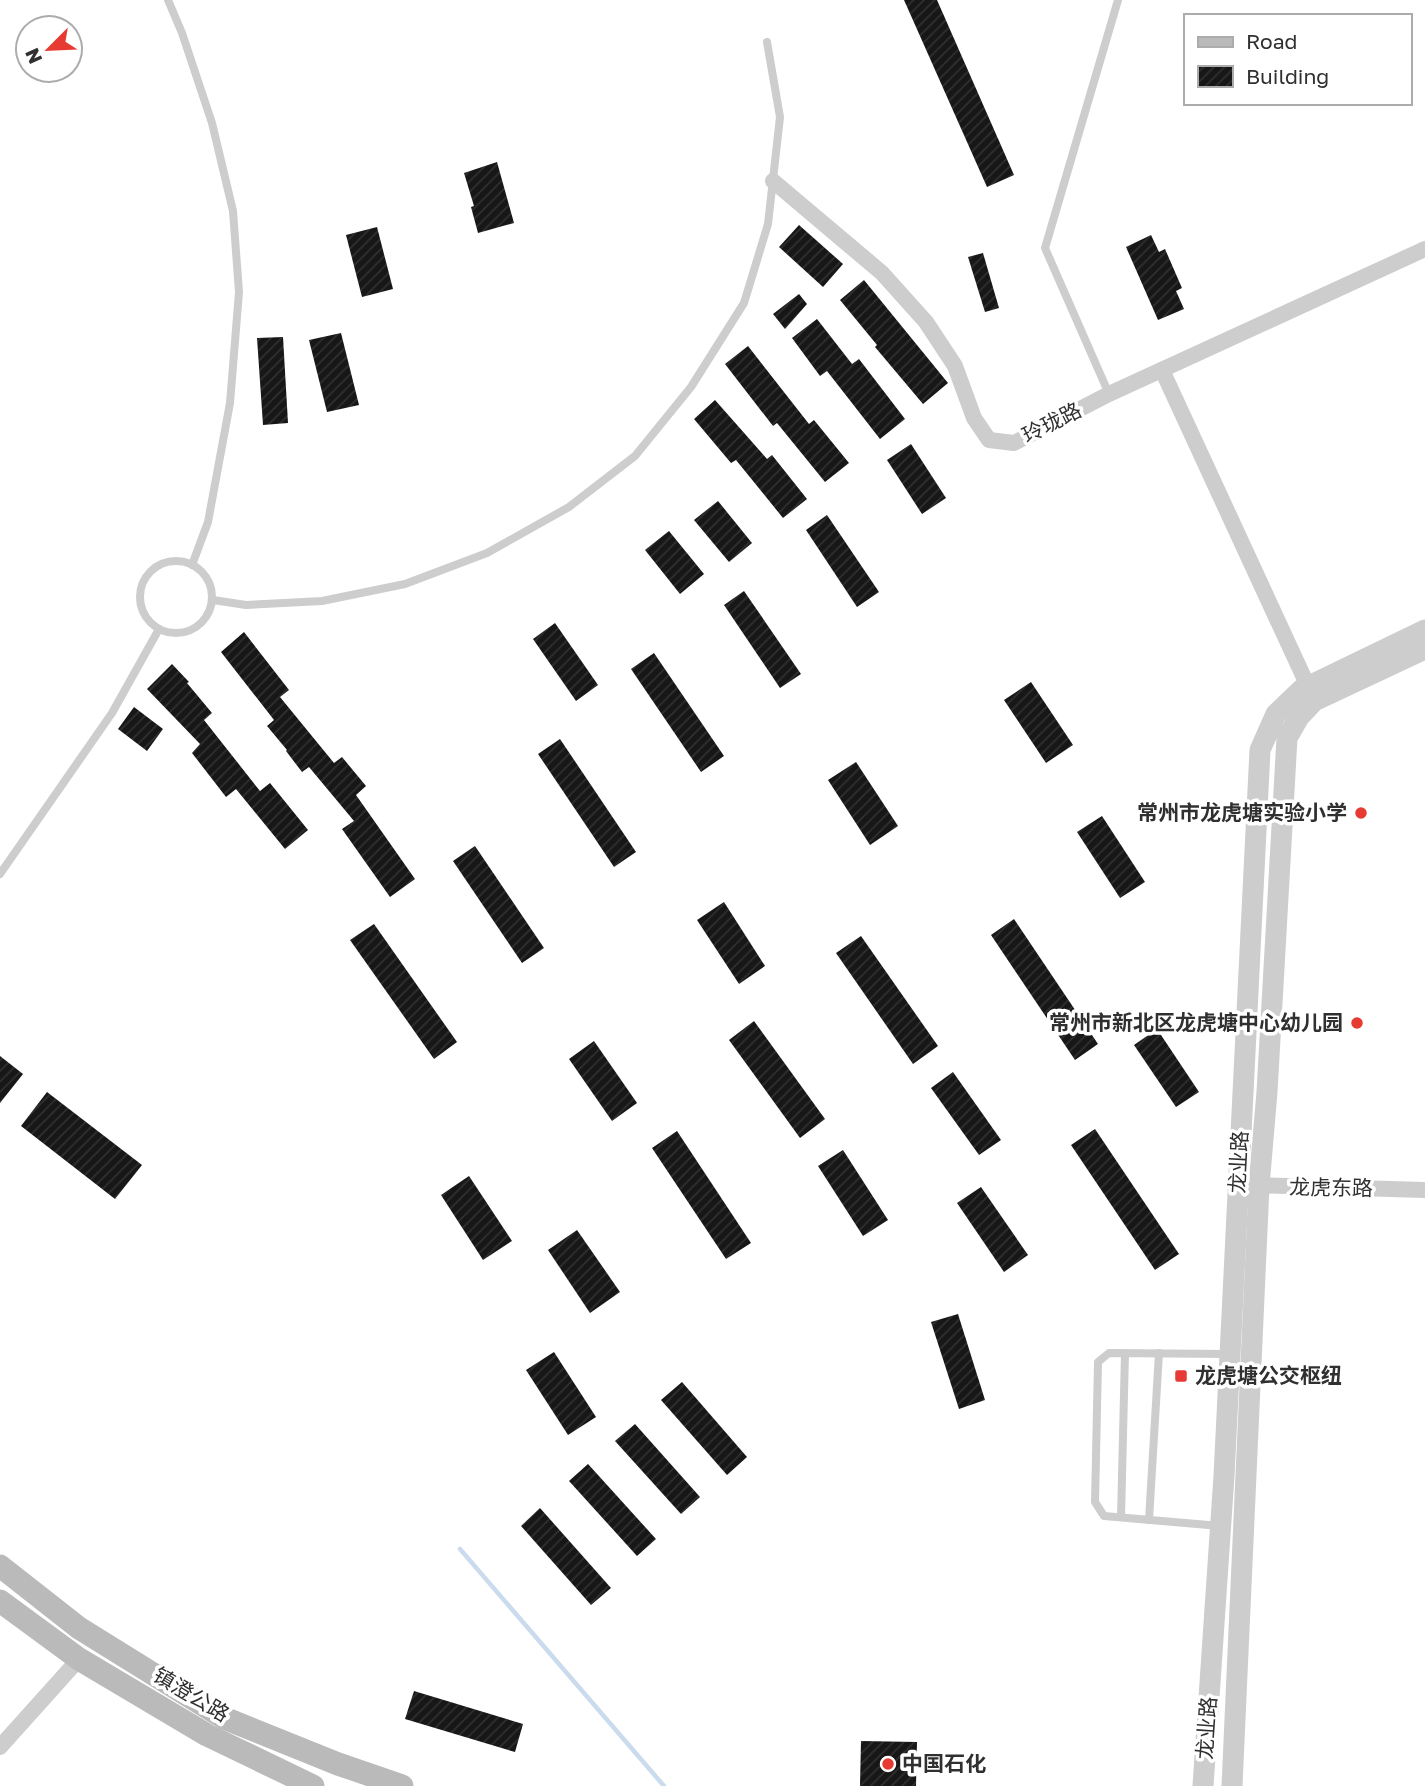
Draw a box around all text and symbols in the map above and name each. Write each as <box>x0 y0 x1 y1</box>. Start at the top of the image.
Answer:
north arrow <box>14 14 84 84</box>
legend <box>1184 14 1411 105</box>
text: Road <box>1246 28 1297 54</box>
text: N <box>20 45 46 67</box>
text: Building <box>1246 63 1329 89</box>
street label: 玲珑路 <box>1018 396 1086 448</box>
place label: 常州市龙虎塘实验小学 <box>1137 799 1347 825</box>
marker: 常州市龙虎塘实验小学 <box>1353 805 1369 821</box>
place label: 常州市新北区龙虎塘中心幼儿园 <box>1049 1009 1343 1035</box>
marker: 常州市新北区龙虎塘中心幼儿园 <box>1349 1015 1365 1031</box>
street label: 龙业路 <box>1223 1130 1253 1194</box>
street label: 龙虎东路 <box>1289 1173 1373 1201</box>
place label: 龙虎塘公交枢纽 <box>1195 1362 1342 1388</box>
marker: 龙虎塘公交枢纽 <box>1173 1368 1189 1384</box>
street label: 镇澄公路 <box>149 1661 234 1727</box>
street label: 龙业路 <box>1191 1696 1221 1760</box>
place label: 中国石化 <box>902 1750 986 1776</box>
marker: 中国石化 <box>880 1756 896 1772</box>

